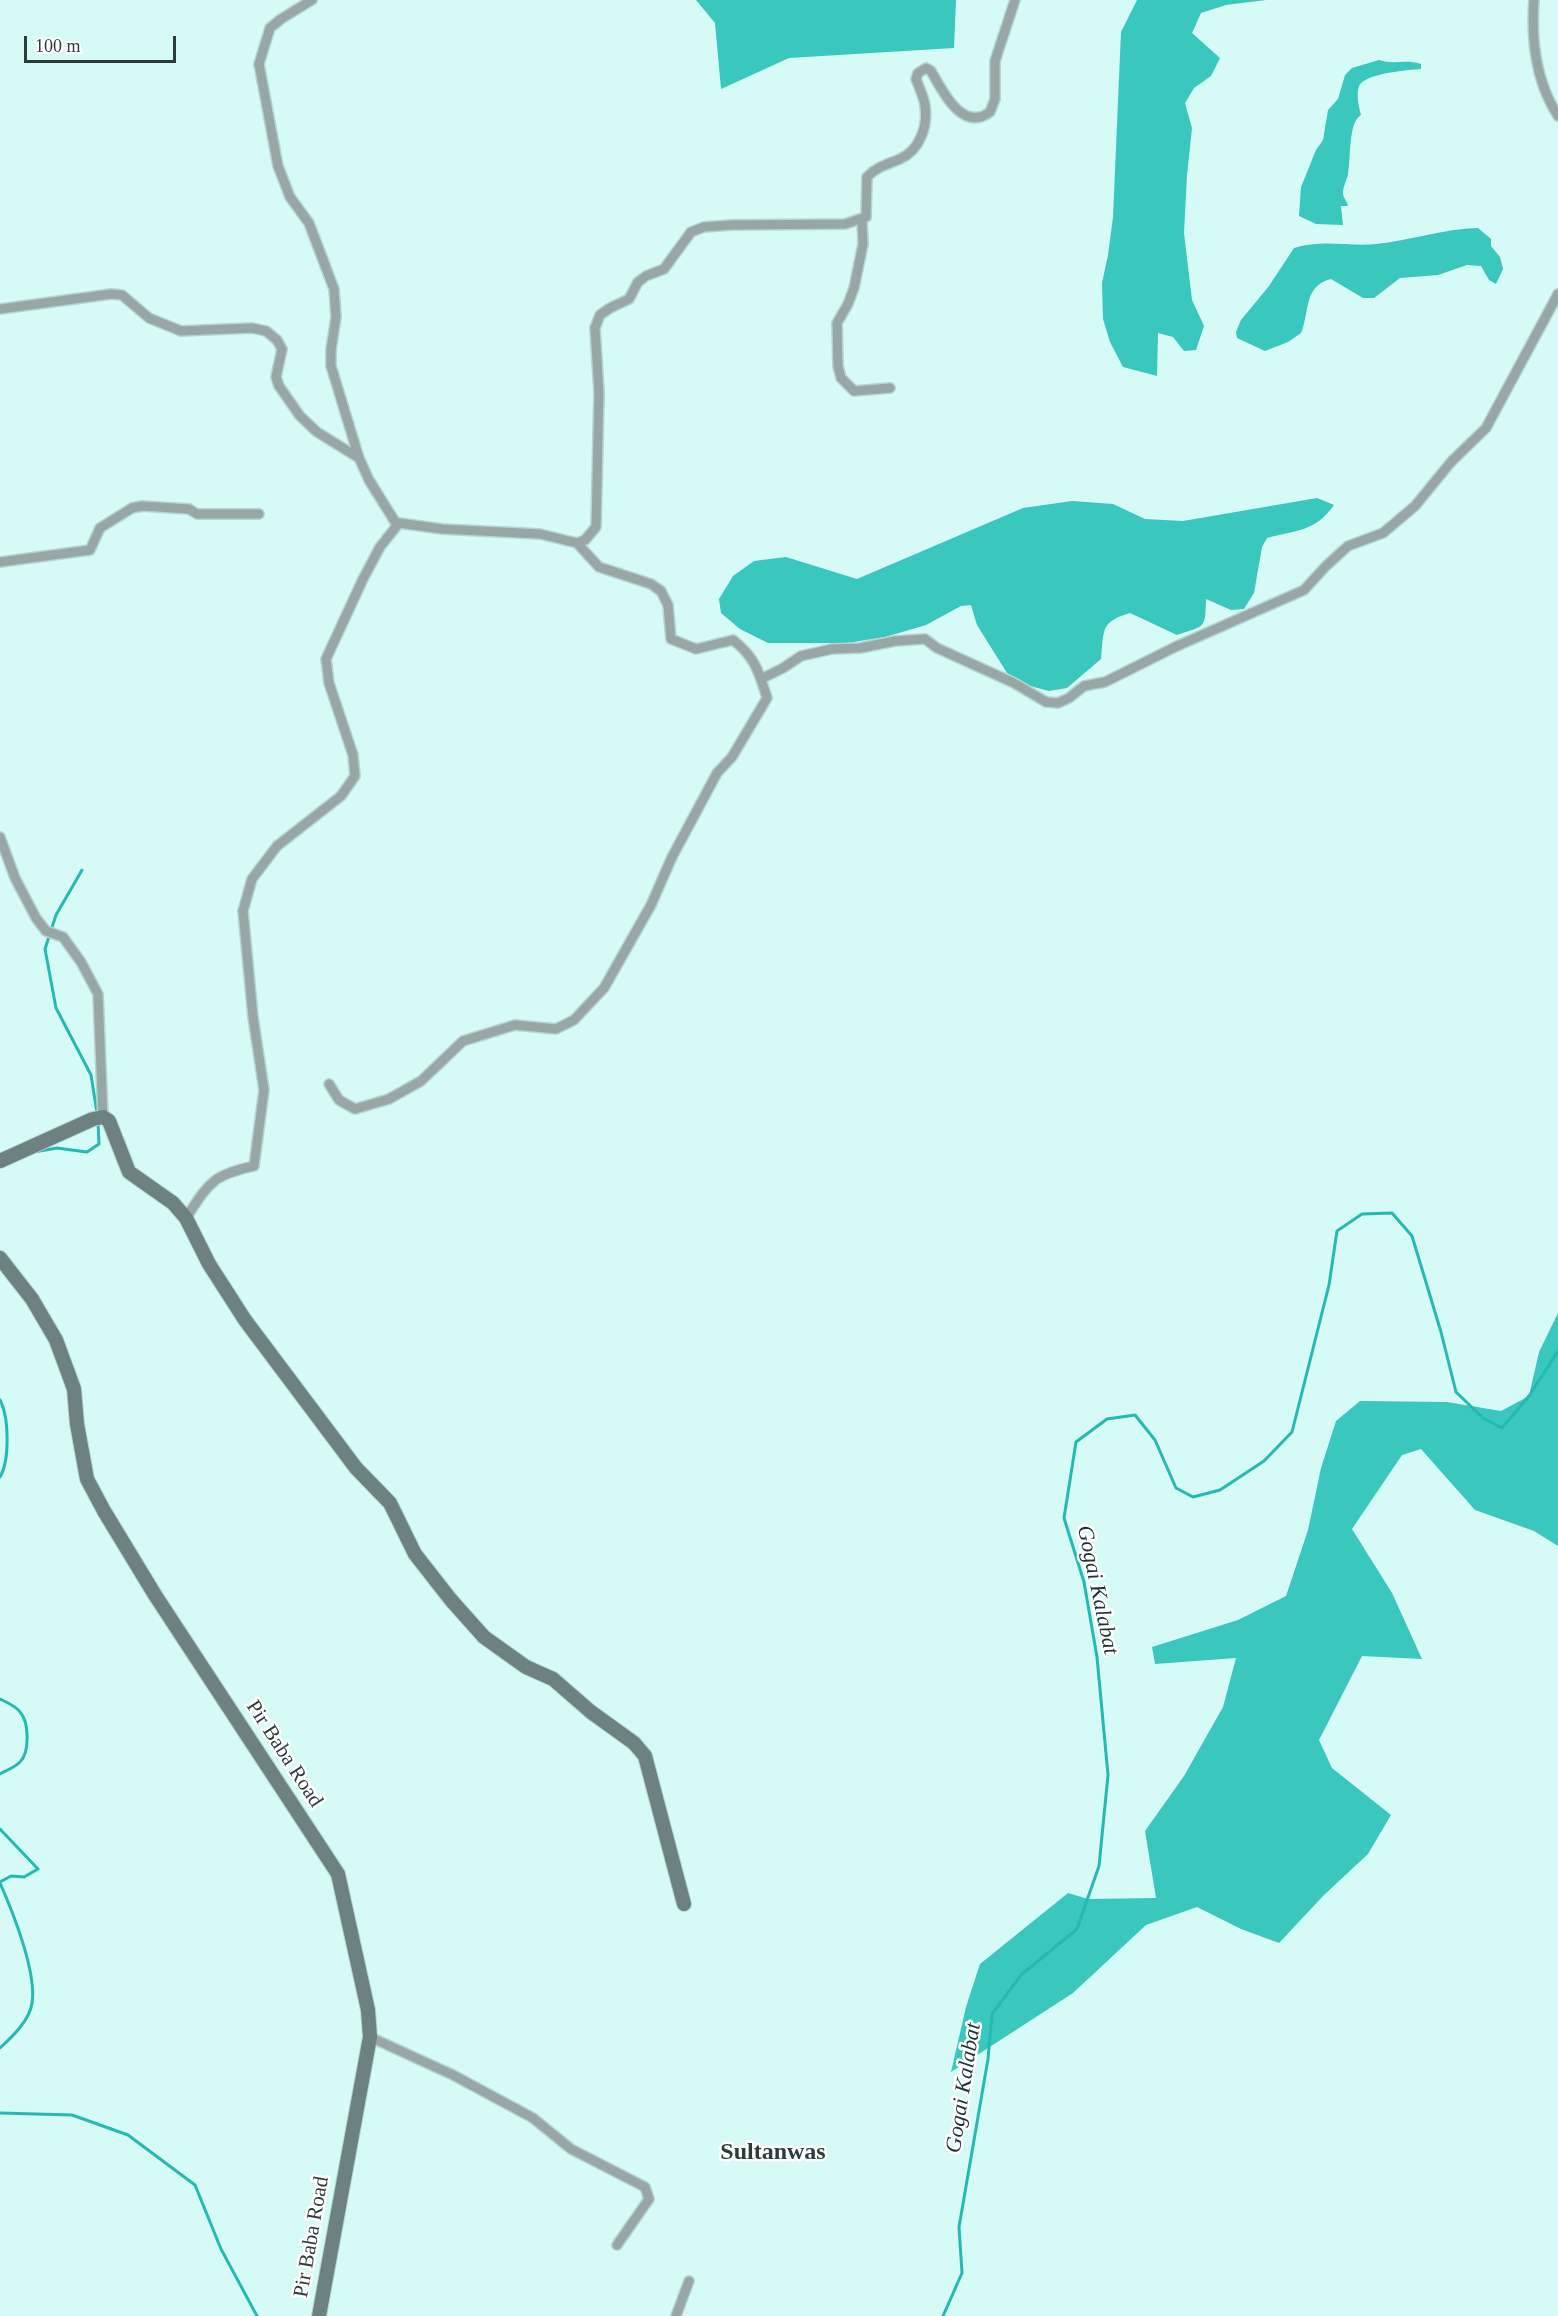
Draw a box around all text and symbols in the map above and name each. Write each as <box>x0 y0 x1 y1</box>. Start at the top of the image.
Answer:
scale bar <box>27 24 178 62</box>
text: 100 m <box>35 36 81 56</box>
water label: Gogai Kalabat <box>1070 1523 1124 1657</box>
street label: Pir Baba Road <box>240 1696 328 1812</box>
water label: Gogai Kalabat <box>941 2021 987 2155</box>
district label: Sultanwas <box>720 2139 826 2167</box>
street label: Pir Baba Road <box>289 2175 335 2299</box>

